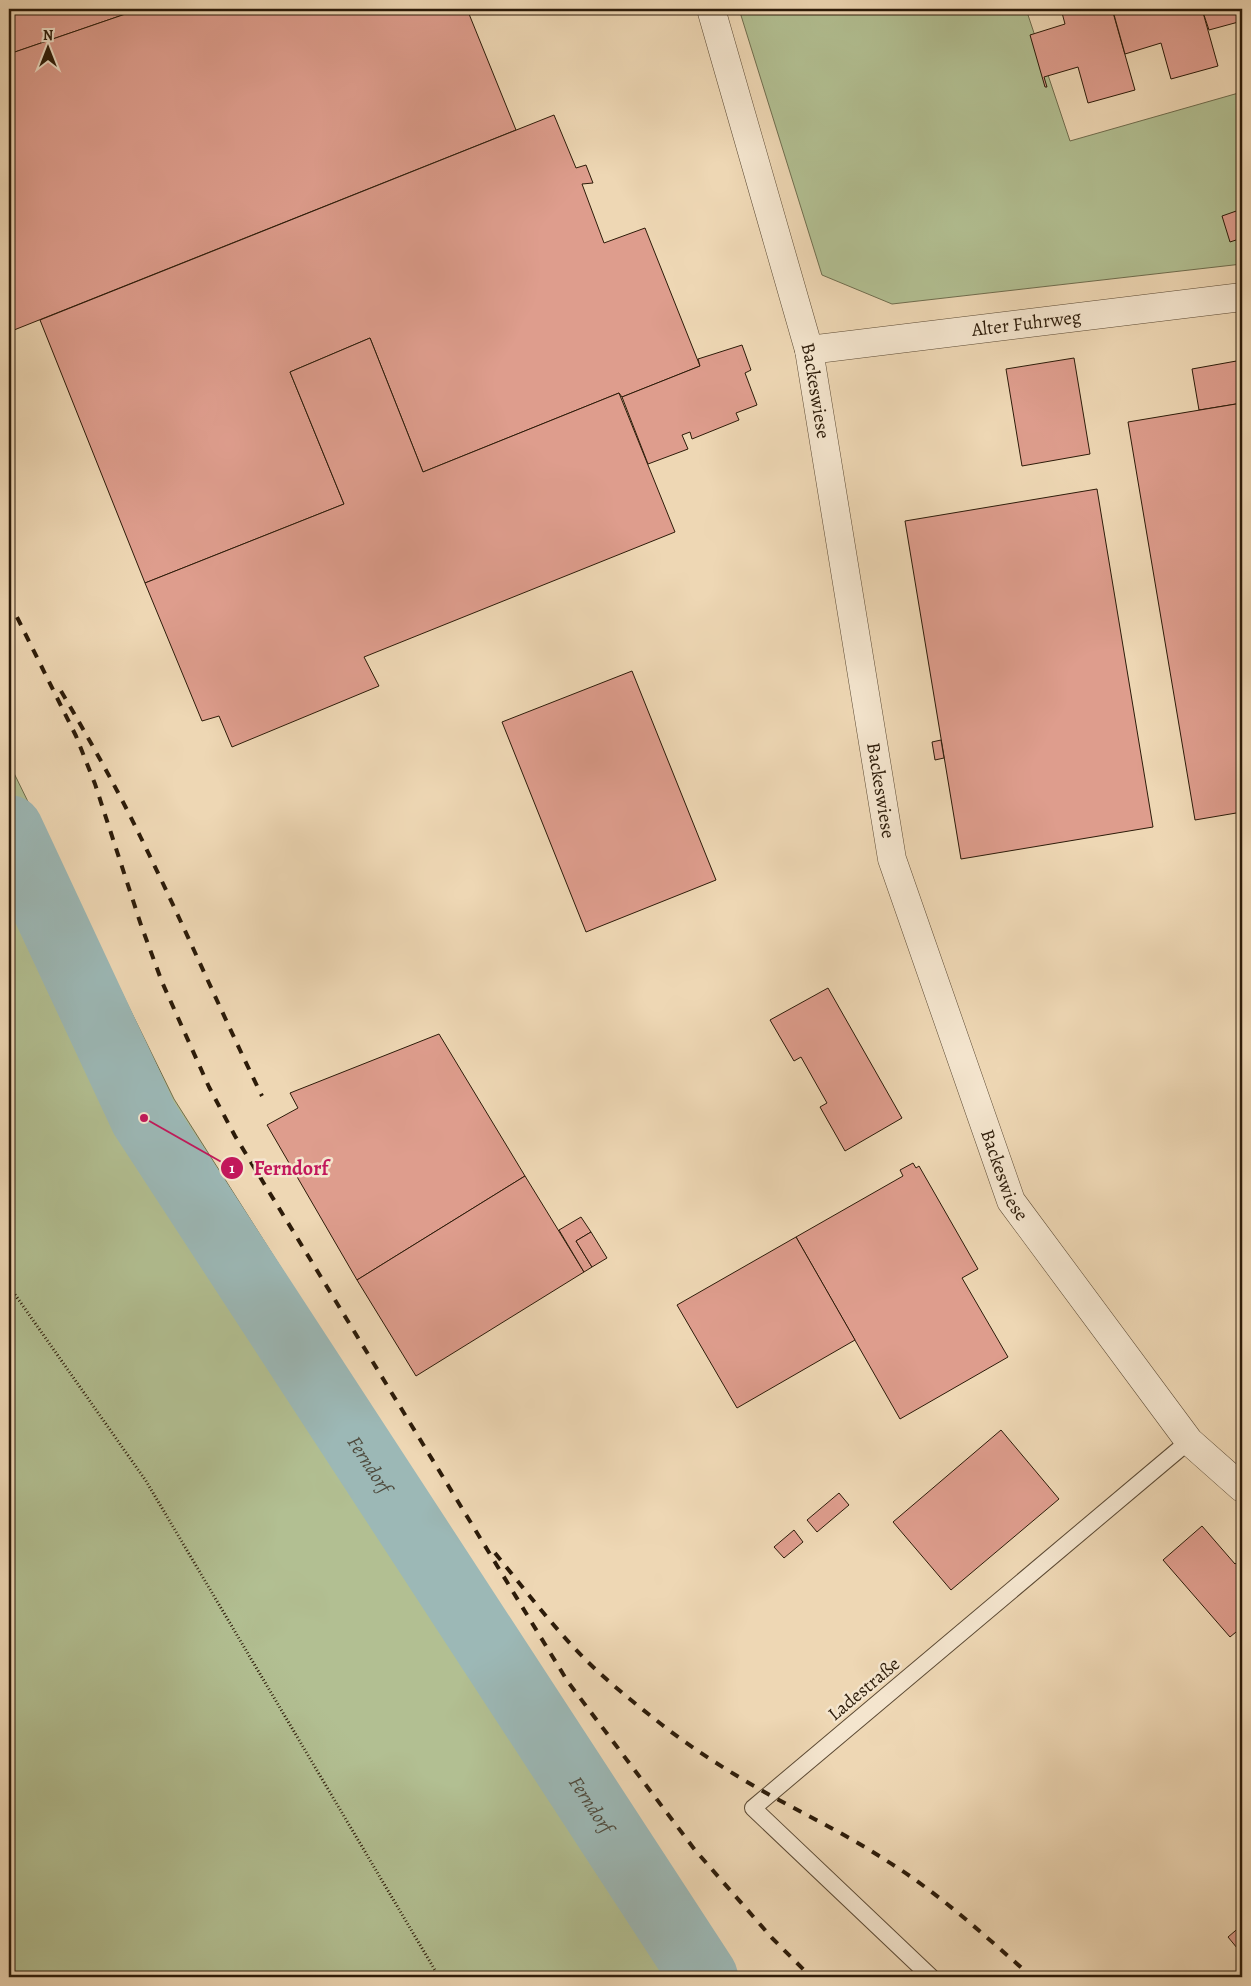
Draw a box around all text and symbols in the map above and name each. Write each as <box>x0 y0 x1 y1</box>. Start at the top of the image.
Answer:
north arrow <box>22 22 72 72</box>
text: N <box>43 26 53 45</box>
street label: Alter Fuhrweg <box>969 304 1083 343</box>
street label: Backeswiese <box>794 339 836 441</box>
street label: Backeswiese <box>860 740 901 840</box>
street label: Backeswiese <box>974 1126 1034 1226</box>
callout: Ferndorf <box>219 1151 339 1186</box>
text: Ferndorf <box>254 1155 331 1182</box>
text: 1 <box>229 1158 235 1178</box>
water label: Ferndorf <box>341 1430 400 1501</box>
street label: Ladestraße <box>822 1651 906 1727</box>
water label: Ferndorf <box>563 1771 622 1841</box>

